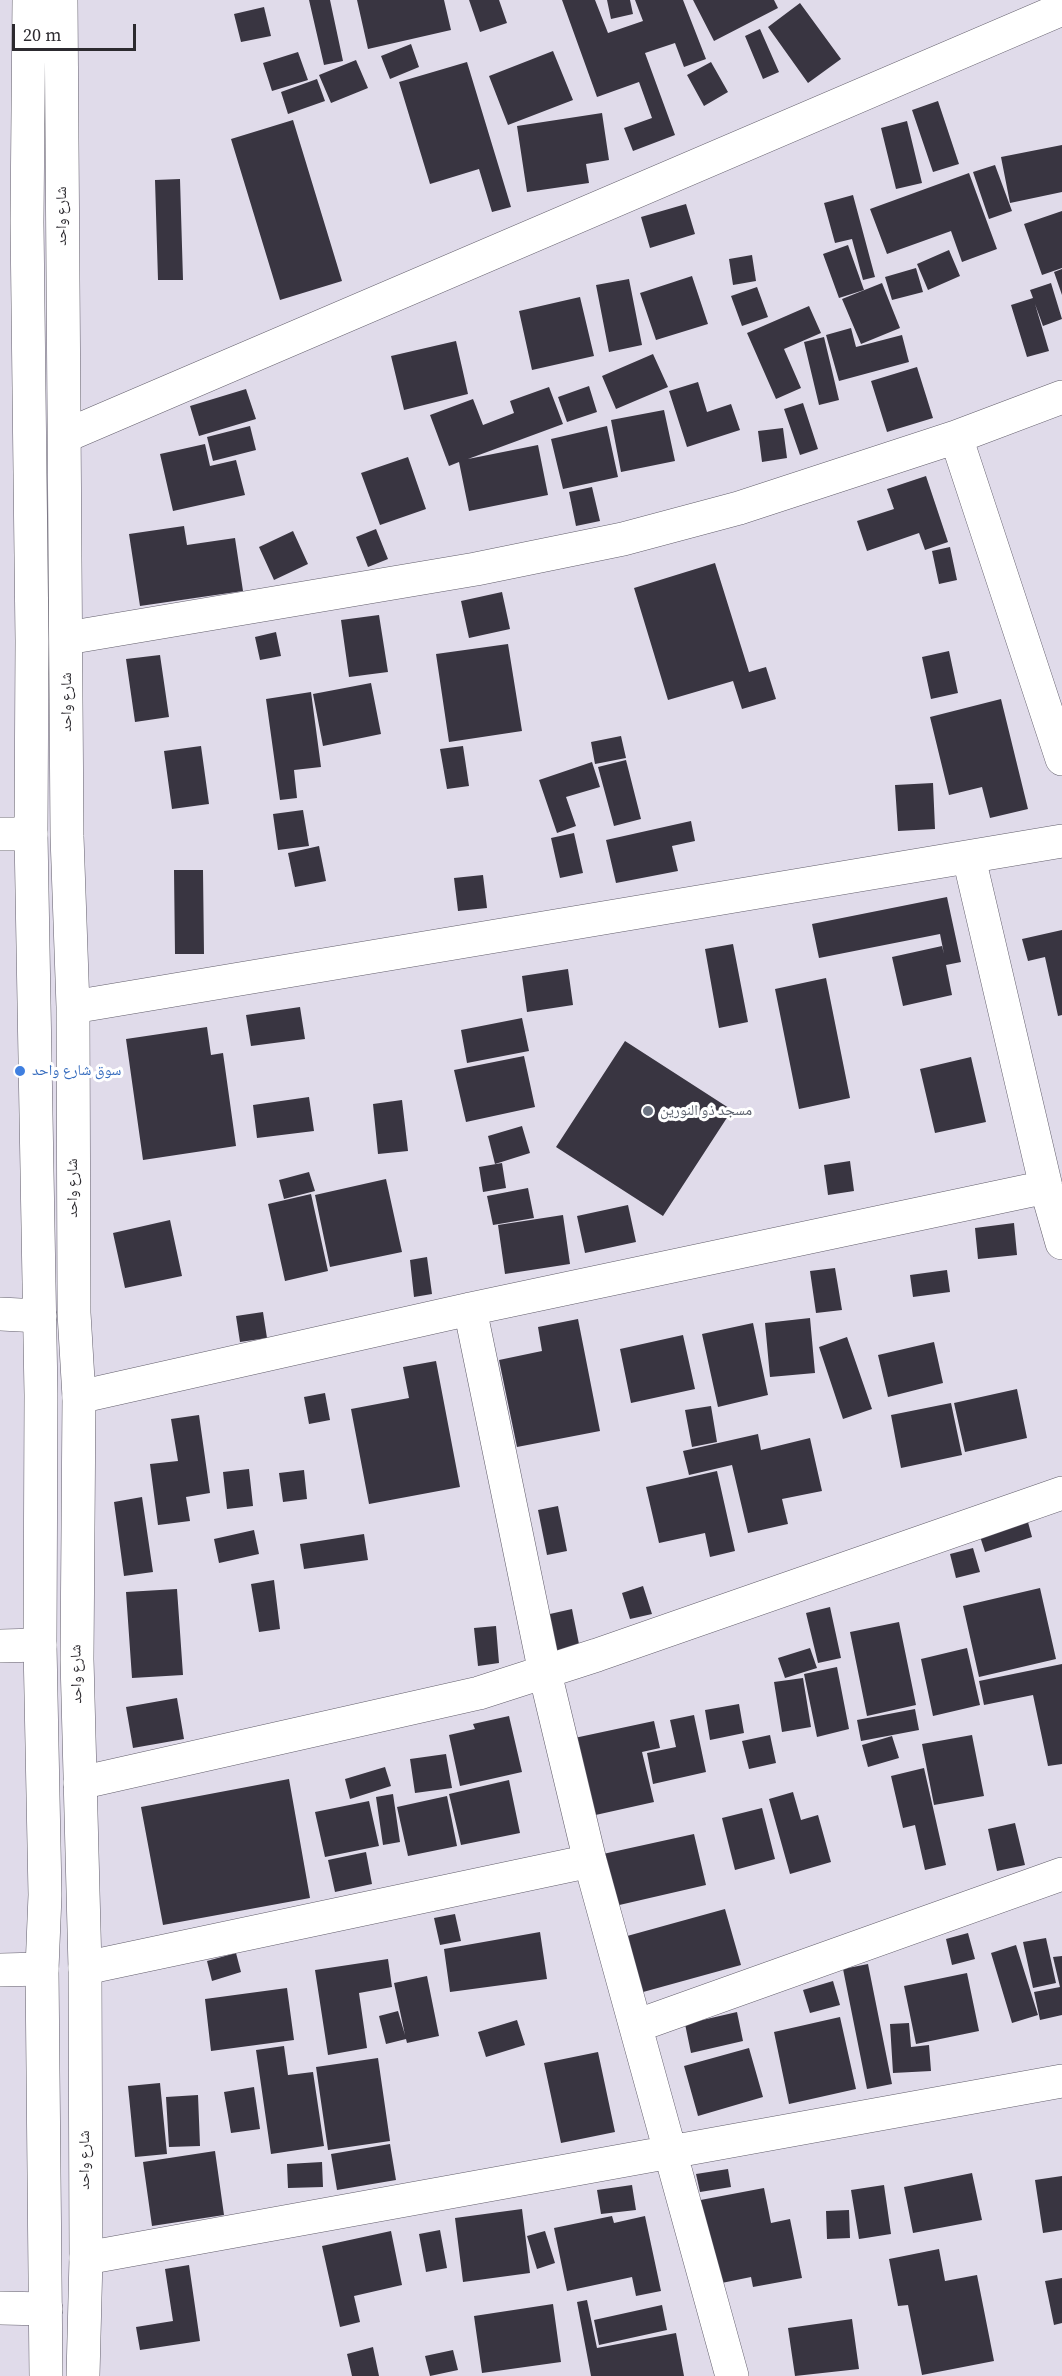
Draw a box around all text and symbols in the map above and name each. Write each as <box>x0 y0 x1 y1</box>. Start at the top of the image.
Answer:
scale bar <box>15 12 140 50</box>
text: 20 m <box>23 22 61 47</box>
street label: شارع واحد <box>53 186 71 246</box>
street label: شارع واحد <box>58 672 76 732</box>
place label: سوق شارع واحد <box>32 1062 121 1080</box>
marker: سوق شارع واحد <box>13 1064 27 1078</box>
place label: مسجد ذو النورين <box>660 1102 752 1120</box>
marker: مسجد ذو النورين <box>641 1104 655 1118</box>
street label: شارع واحد <box>64 1158 82 1218</box>
street label: شارع واحد <box>67 1644 87 1704</box>
street label: شارع واحد <box>76 2130 94 2190</box>

